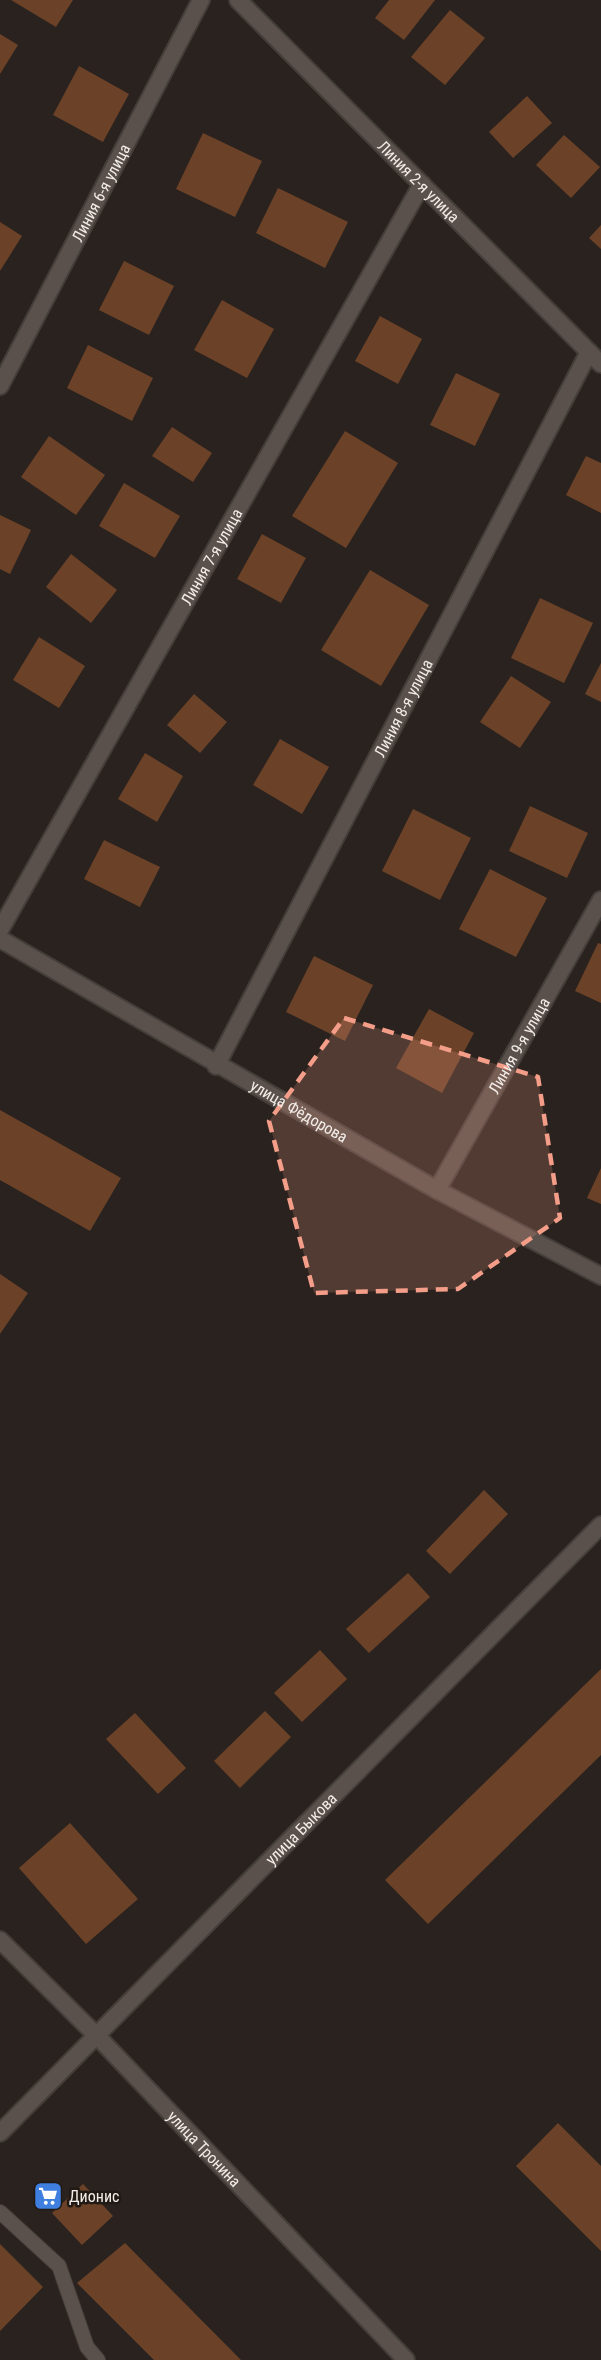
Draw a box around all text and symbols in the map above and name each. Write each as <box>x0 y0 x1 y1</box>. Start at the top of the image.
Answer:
street label: Линия 2-я улица <box>374 136 464 226</box>
street label: Линия 6-я улица <box>67 140 134 245</box>
street label: Линия 7-я улица <box>176 505 246 608</box>
street label: Линия 8-я улица <box>370 656 436 760</box>
street label: Линия 9-я улица <box>484 994 553 1097</box>
street label: улица Фёдорова <box>247 1075 351 1146</box>
street label: улица Быкова <box>261 1789 340 1868</box>
street label: улица Тронина <box>164 2107 245 2190</box>
supermarket icon: Дионис <box>32 2180 64 2212</box>
place label: Дионис <box>69 2187 119 2206</box>

